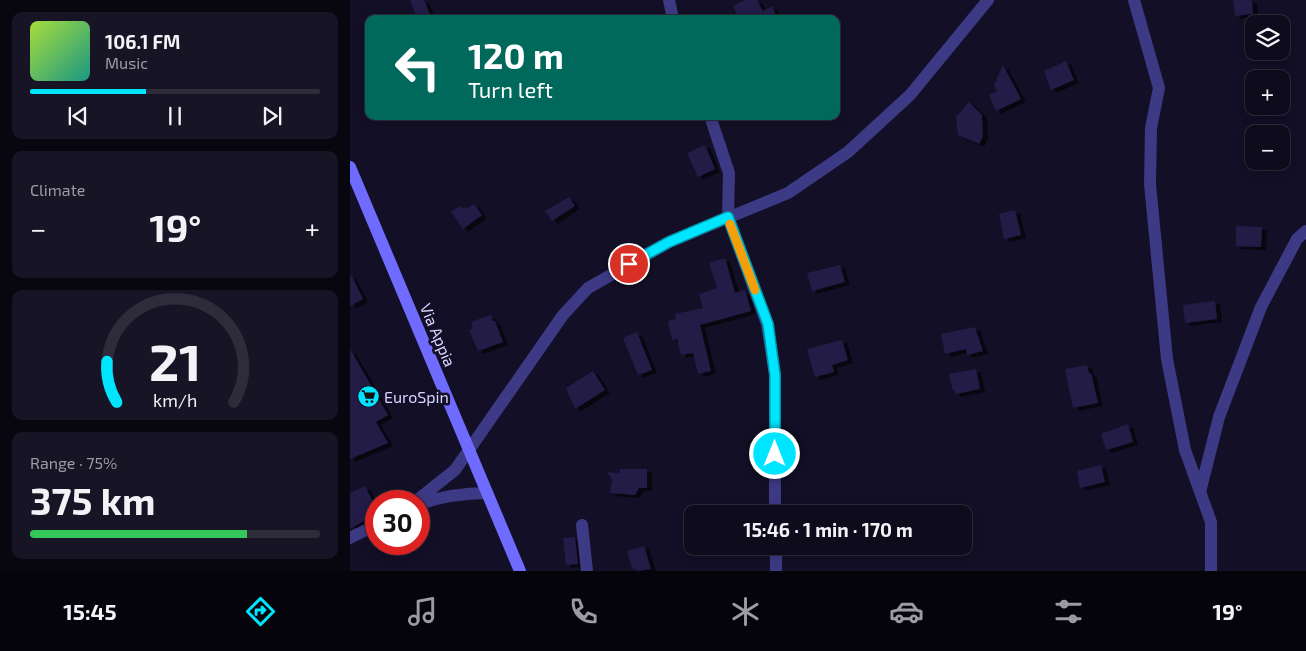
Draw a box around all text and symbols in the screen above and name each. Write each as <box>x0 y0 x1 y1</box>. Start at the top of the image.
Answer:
map controls <box>1245 15 1290 170</box>
button: layers <box>1245 15 1290 60</box>
text: 106.1 FM <box>105 30 181 53</box>
text: 120 m <box>468 34 564 76</box>
icon: left <box>385 35 450 100</box>
text: Music <box>105 53 148 72</box>
button: + <box>1245 70 1290 115</box>
text: Turn left <box>468 76 553 102</box>
icon: previous <box>64 102 92 130</box>
icon: pause <box>161 102 189 130</box>
icon: next <box>258 102 286 130</box>
button: − <box>1245 125 1290 170</box>
text: Climate <box>30 180 85 199</box>
text: 19° <box>150 204 201 250</box>
text: − <box>30 211 46 245</box>
text: + <box>305 211 320 245</box>
pin <box>608 243 650 285</box>
icon: arrive <box>615 250 643 278</box>
street label: Via Appia <box>417 300 460 369</box>
text: 21 <box>149 329 201 391</box>
supermarket icon: EuroSpin <box>356 385 380 409</box>
place label: EuroSpin <box>384 387 449 406</box>
text: km/h <box>153 389 197 411</box>
position arrow <box>748 427 800 479</box>
text: Range · 75% <box>30 453 117 472</box>
text: 375 km <box>30 477 156 523</box>
speed limit sign: 30 <box>365 490 430 555</box>
text: 15:46 · 1 min · 170 m <box>743 518 913 541</box>
icon: directions <box>243 594 278 629</box>
icon: music <box>405 594 440 629</box>
icon: phone <box>566 594 601 629</box>
icon: climate <box>728 594 763 629</box>
icon: car <box>889 594 924 629</box>
icon: filters <box>1051 594 1086 629</box>
text: 15:45 <box>63 598 117 624</box>
text: 19° <box>1213 598 1243 624</box>

